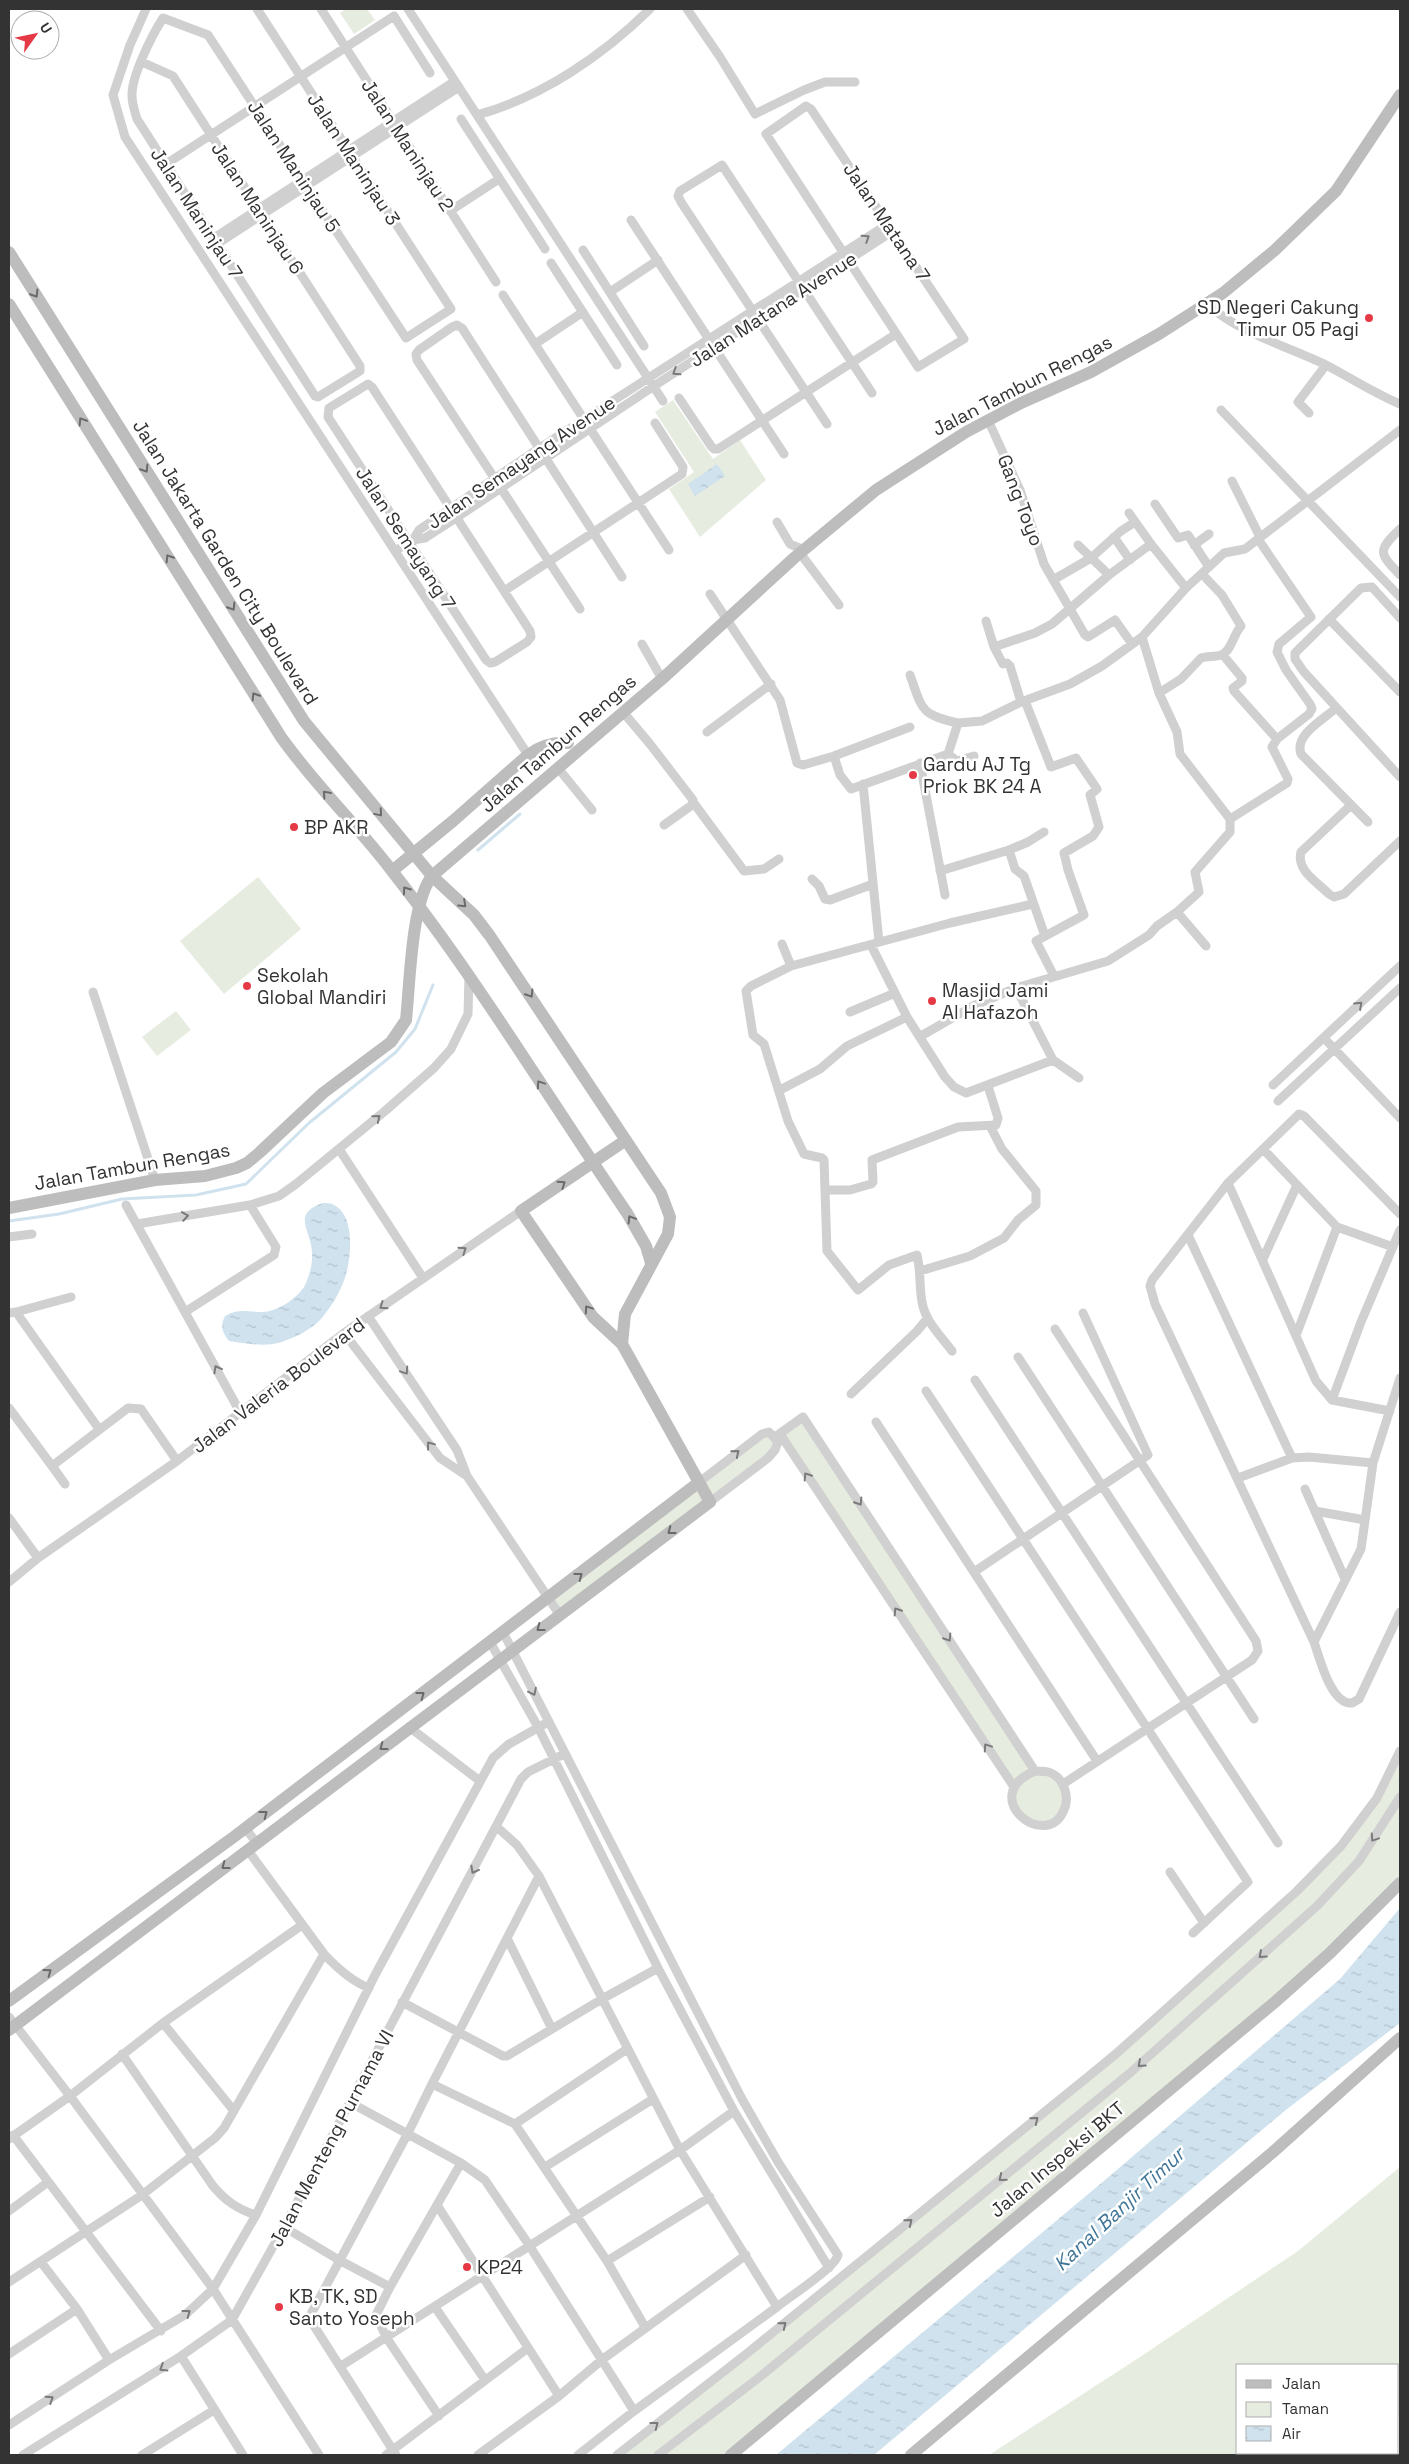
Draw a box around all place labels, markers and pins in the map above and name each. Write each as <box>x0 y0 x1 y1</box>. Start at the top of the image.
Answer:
place label: SD Negeri Cakung Timur 05 Pagi <box>1197 295 1359 342</box>
marker: SD Negeri Cakung Timur 05 Pagi <box>1363 312 1375 324</box>
place label: Gardu AJ Tg Priok BK 24 A <box>923 752 1042 799</box>
marker: Gardu AJ Tg Priok BK 24 A <box>907 769 919 781</box>
place label: BP AKR <box>304 815 368 840</box>
marker: BP AKR <box>288 821 300 833</box>
place label: Sekolah Global Mandiri <box>257 963 386 1010</box>
place label: Masjid Jami Al Hafazoh <box>942 978 1049 1025</box>
marker: Sekolah Global Mandiri <box>241 980 253 992</box>
marker: Masjid Jami Al Hafazoh <box>926 995 938 1007</box>
place label: KP24 <box>477 2255 523 2280</box>
marker: KP24 <box>461 2261 473 2273</box>
place label: KB, TK, SD Santo Yoseph <box>289 2284 415 2331</box>
marker: KB, TK, SD Santo Yoseph <box>273 2301 285 2313</box>

